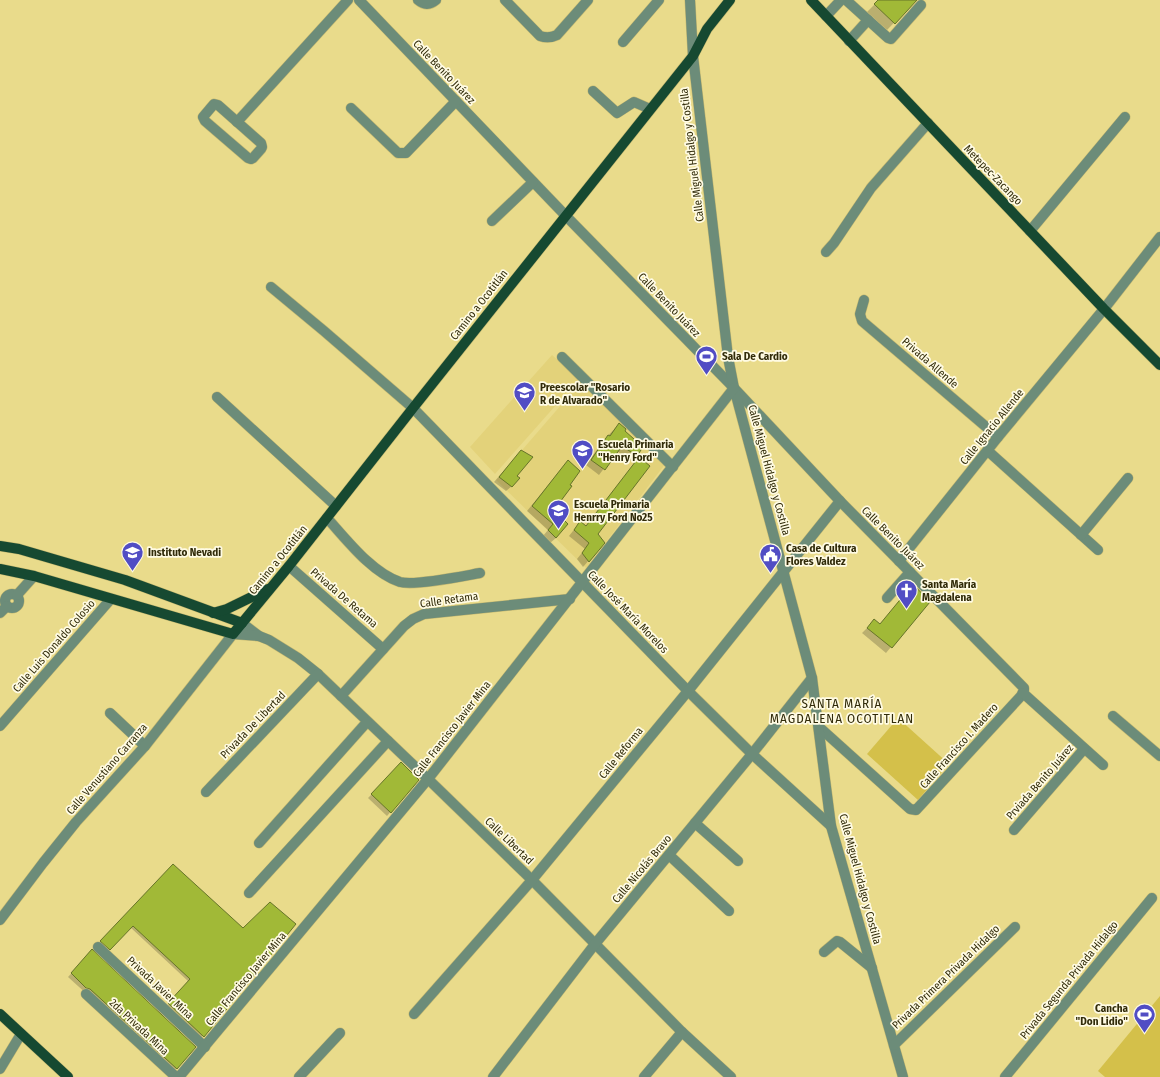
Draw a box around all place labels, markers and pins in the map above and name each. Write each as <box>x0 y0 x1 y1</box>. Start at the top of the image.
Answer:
sports icon: Sala De Cardio <box>693 343 719 376</box>
place label: Sala De Cardio <box>722 350 788 363</box>
school or university icon: Preescolar "Rosario R de Alvarado" <box>512 380 538 413</box>
place label: Preescolar "Rosario R de Alvarado" <box>540 381 630 407</box>
school or university icon: Escuela Primaria "Henry Ford" <box>570 437 596 470</box>
place label: Escuela Primaria "Henry Ford" <box>598 438 674 464</box>
school or university icon: Escuela Primaria Henrry Ford No25 <box>545 497 571 530</box>
place label: Escuela Primaria Henrry Ford No25 <box>574 498 653 524</box>
school or university icon: Instituto Nevadi <box>120 539 146 572</box>
public building icon: Casa de Cultura Flores Valdez <box>758 541 784 574</box>
place label: Casa de Cultura Flores Valdez <box>786 542 857 568</box>
place label: Instituto Nevadi <box>148 546 221 559</box>
church icon: Santa María Magdalena <box>894 577 920 610</box>
place label: Santa María Magdalena <box>922 578 977 604</box>
sports icon: Cancha "Don Lidio" <box>1131 1001 1157 1034</box>
place label: Cancha "Don Lidio" <box>1076 1002 1129 1028</box>

